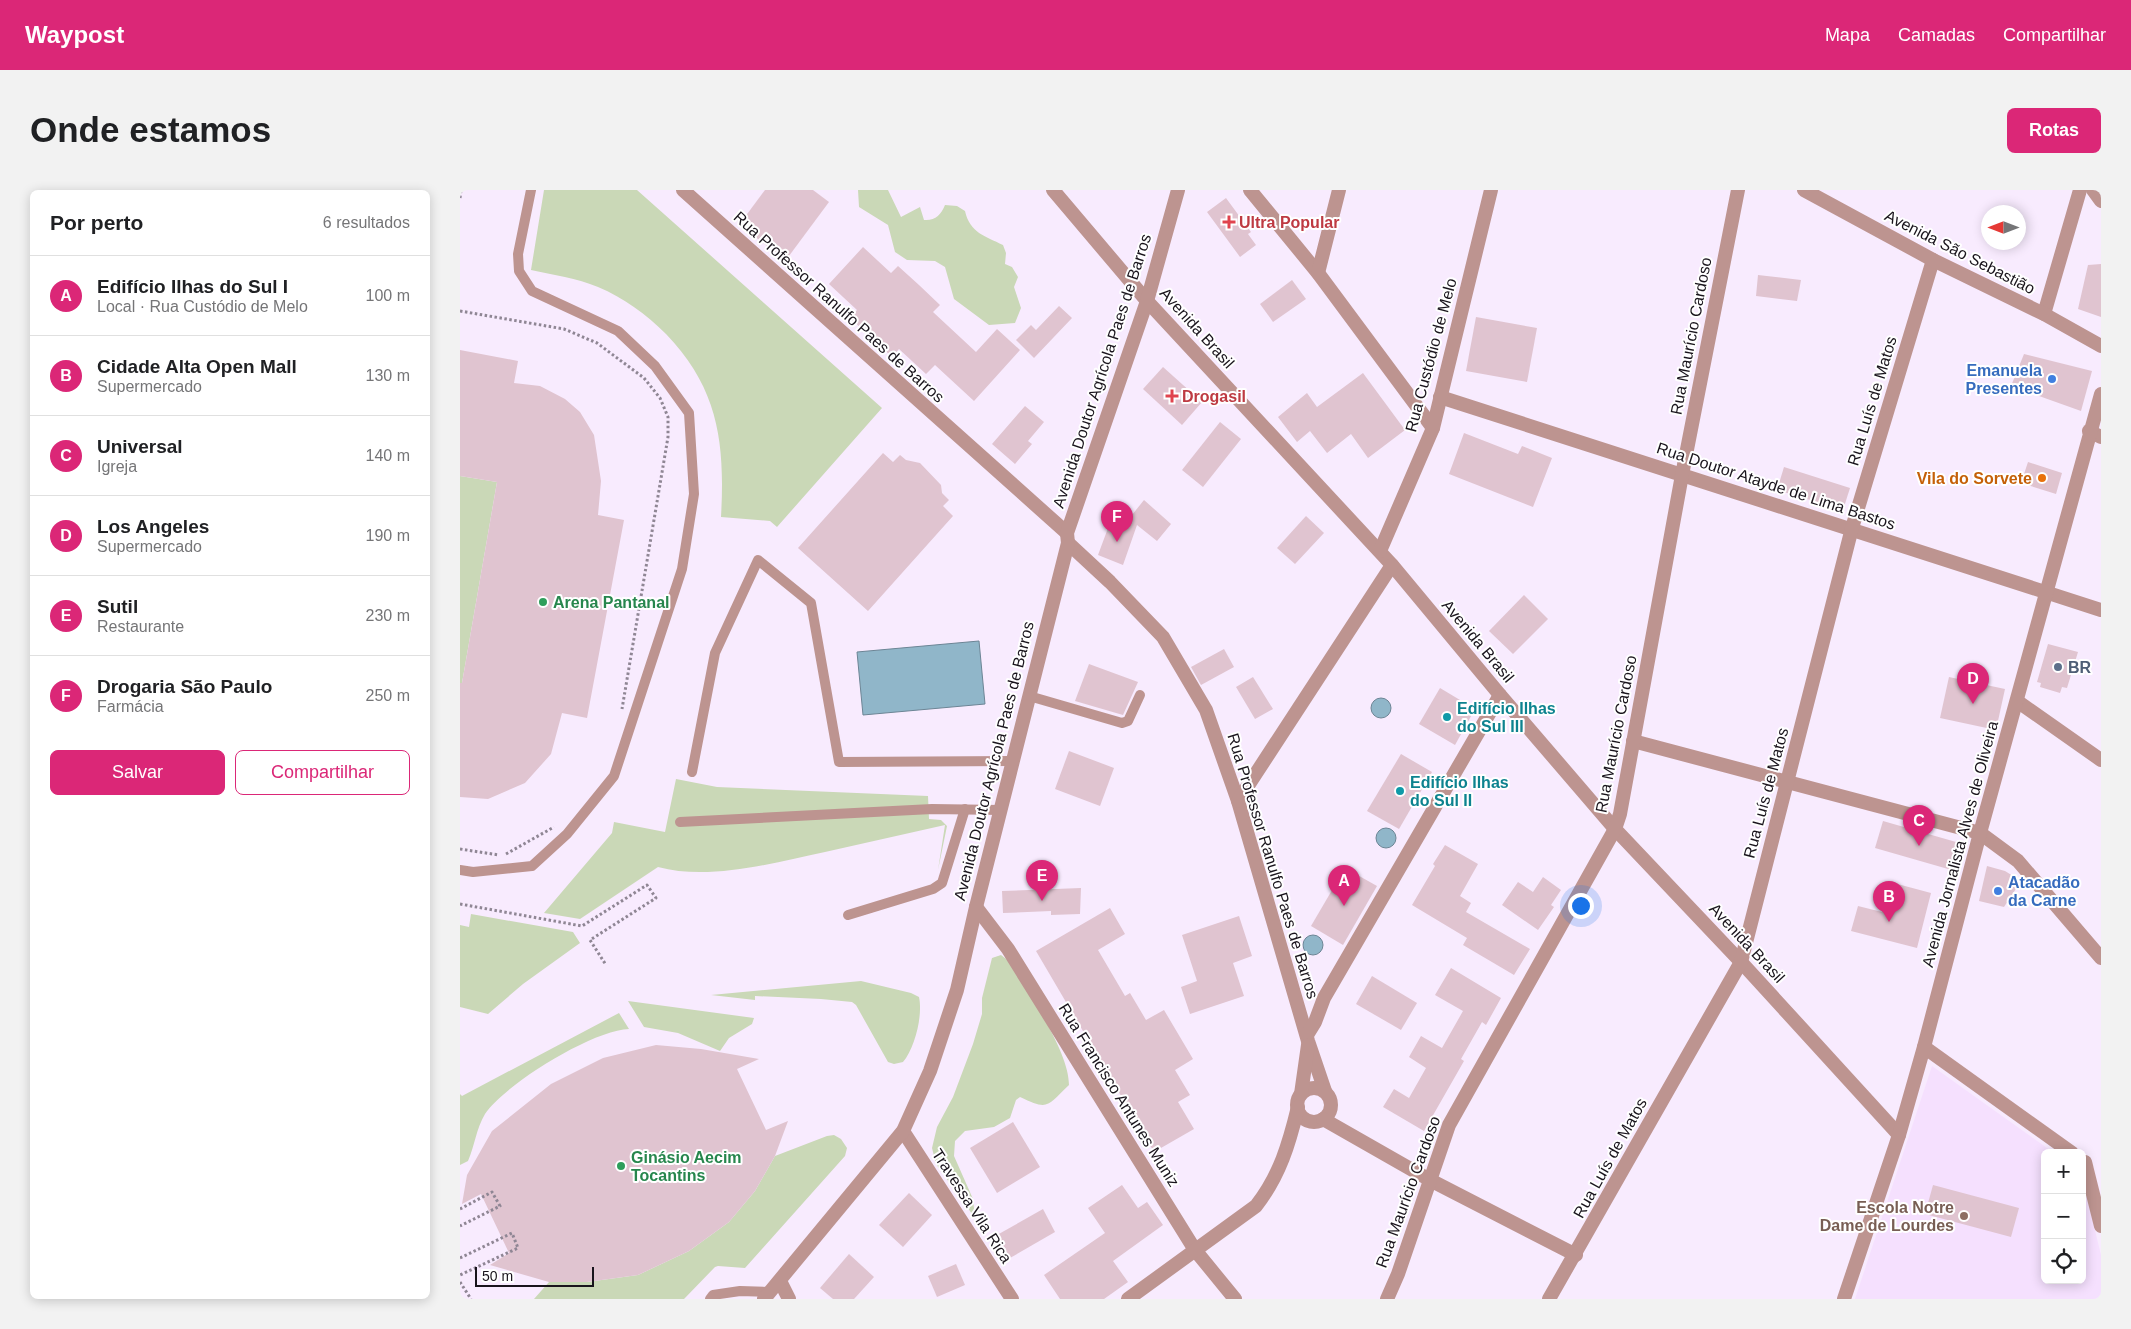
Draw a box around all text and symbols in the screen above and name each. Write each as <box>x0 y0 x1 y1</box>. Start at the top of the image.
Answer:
text: Waypost <box>25 21 124 48</box>
text: Mapa <box>1825 25 1870 45</box>
text: Camadas <box>1898 25 1975 45</box>
text: Compartilhar <box>2003 25 2106 45</box>
button: Rotas <box>2007 108 2101 153</box>
text: Onde estamos <box>30 110 271 149</box>
north arrow <box>1981 205 2026 250</box>
street label: Avenida São Sebastião <box>1882 207 2038 297</box>
street label: Rua Professor Ranulfo Paes de Barros <box>731 208 947 406</box>
text: Por perto <box>50 211 143 234</box>
text: 6 resultados <box>323 214 410 231</box>
place label: Ultra Popular <box>1239 214 1339 231</box>
marker: Ultra Popular <box>1223 216 1235 228</box>
street label: Avenida Doutor Agrícola Paes de Barros <box>1050 232 1154 510</box>
street label: Rua Maurício Cardoso <box>1667 256 1715 416</box>
text: Edifício Ilhas do Sul I <box>97 276 288 297</box>
street label: Rua Custódio de Melo <box>1402 276 1460 434</box>
street label: Avenida Brasil <box>1157 284 1237 372</box>
text: A <box>60 287 72 304</box>
text: 100 m <box>366 287 410 304</box>
text: Local · Rua Custódio de Melo <box>97 298 308 315</box>
street label: Rua Luís de Matos <box>1844 334 1900 468</box>
text: Cidade Alta Open Mall <box>97 356 297 377</box>
place label: Emanuela Presentes <box>1966 362 2042 397</box>
text: B <box>60 367 72 384</box>
text: 130 m <box>366 367 410 384</box>
marker: Emanuela Presentes <box>2046 373 2058 385</box>
text: Supermercado <box>97 378 202 395</box>
place label: Drogasil <box>1182 388 1246 405</box>
marker: Drogasil <box>1166 390 1178 402</box>
text: Universal <box>97 436 183 457</box>
street label: Rua Doutor Atayde de Lima Bastos <box>1655 439 1897 533</box>
text: C <box>60 447 72 464</box>
text: 140 m <box>366 447 410 464</box>
text: Igreja <box>97 458 137 475</box>
place label: Vila do Sorvete <box>1917 470 2032 487</box>
marker: Vila do Sorvete <box>2036 472 2048 484</box>
pin: F <box>1101 501 1133 542</box>
text: Los Angeles <box>97 516 209 537</box>
text: D <box>60 527 72 544</box>
text: 190 m <box>366 527 410 544</box>
text: Supermercado <box>97 538 202 555</box>
place label: Arena Pantanal <box>553 594 669 611</box>
text: Sutil <box>97 596 138 617</box>
marker: Arena Pantanal <box>537 596 549 608</box>
street label: Avenida Brasil <box>1439 596 1517 686</box>
text: E <box>61 607 71 624</box>
text: 230 m <box>366 607 410 624</box>
text: Restaurante <box>97 618 184 635</box>
street label: Avenida Doutor Agrícola Paes de Barros <box>951 620 1037 902</box>
street label: Rua Maurício Cardoso <box>1592 654 1640 814</box>
place label: BR <box>2068 659 2092 676</box>
marker: BR <box>2052 661 2064 673</box>
pin: D <box>1957 663 1989 704</box>
text: Drogaria São Paulo <box>97 676 272 697</box>
text: F <box>61 687 71 704</box>
text: 250 m <box>366 687 410 704</box>
text: Farmácia <box>97 698 164 715</box>
place label: Edifício Ilhas do Sul III <box>1457 700 1556 735</box>
marker: Edifício Ilhas do Sul III <box>1441 711 1453 723</box>
street label: Avenida Jornalista Alves de Oliveira <box>1919 719 2001 969</box>
street label: Rua Luís de Matos <box>1740 726 1792 860</box>
street label: Rua Professor Ranulfo Paes de Barros <box>1224 731 1322 1001</box>
button: Salvar <box>50 750 225 795</box>
button: Compartilhar <box>235 750 410 795</box>
place label: Edifício Ilhas do Sul II <box>1410 774 1509 809</box>
marker: Edifício Ilhas do Sul II <box>1394 785 1406 797</box>
pin: C <box>1903 805 1935 846</box>
pin: E <box>1026 860 1058 901</box>
pin: A <box>1328 865 1360 906</box>
place label: Atacadão da Carne <box>2008 874 2080 909</box>
pin: B <box>1873 881 1905 922</box>
marker: Atacadão da Carne <box>1992 885 2004 897</box>
your location <box>1568 893 1594 919</box>
street label: Avenida Brasil <box>1706 900 1788 986</box>
street label: Rua Francisco Antunes Muniz <box>1055 1000 1183 1190</box>
street label: Rua Luís de Matos <box>1570 1095 1650 1221</box>
street label: Rua Maurício Cardoso <box>1373 1114 1443 1270</box>
street label: Travessa Vila Rica <box>929 1146 1015 1266</box>
place label: Ginásio Aecim Tocantins <box>631 1149 742 1184</box>
map controls <box>2041 1149 2086 1284</box>
button: + <box>2041 1149 2086 1194</box>
marker: Ginásio Aecim Tocantins <box>615 1160 627 1172</box>
button: − <box>2041 1194 2086 1239</box>
place label: Escola Notre Dame de Lourdes <box>1820 1199 1954 1234</box>
marker: Escola Notre Dame de Lourdes <box>1958 1210 1970 1222</box>
button: locate <box>2041 1239 2086 1284</box>
scale bar <box>475 1264 594 1287</box>
text: 50 m <box>482 1268 513 1284</box>

